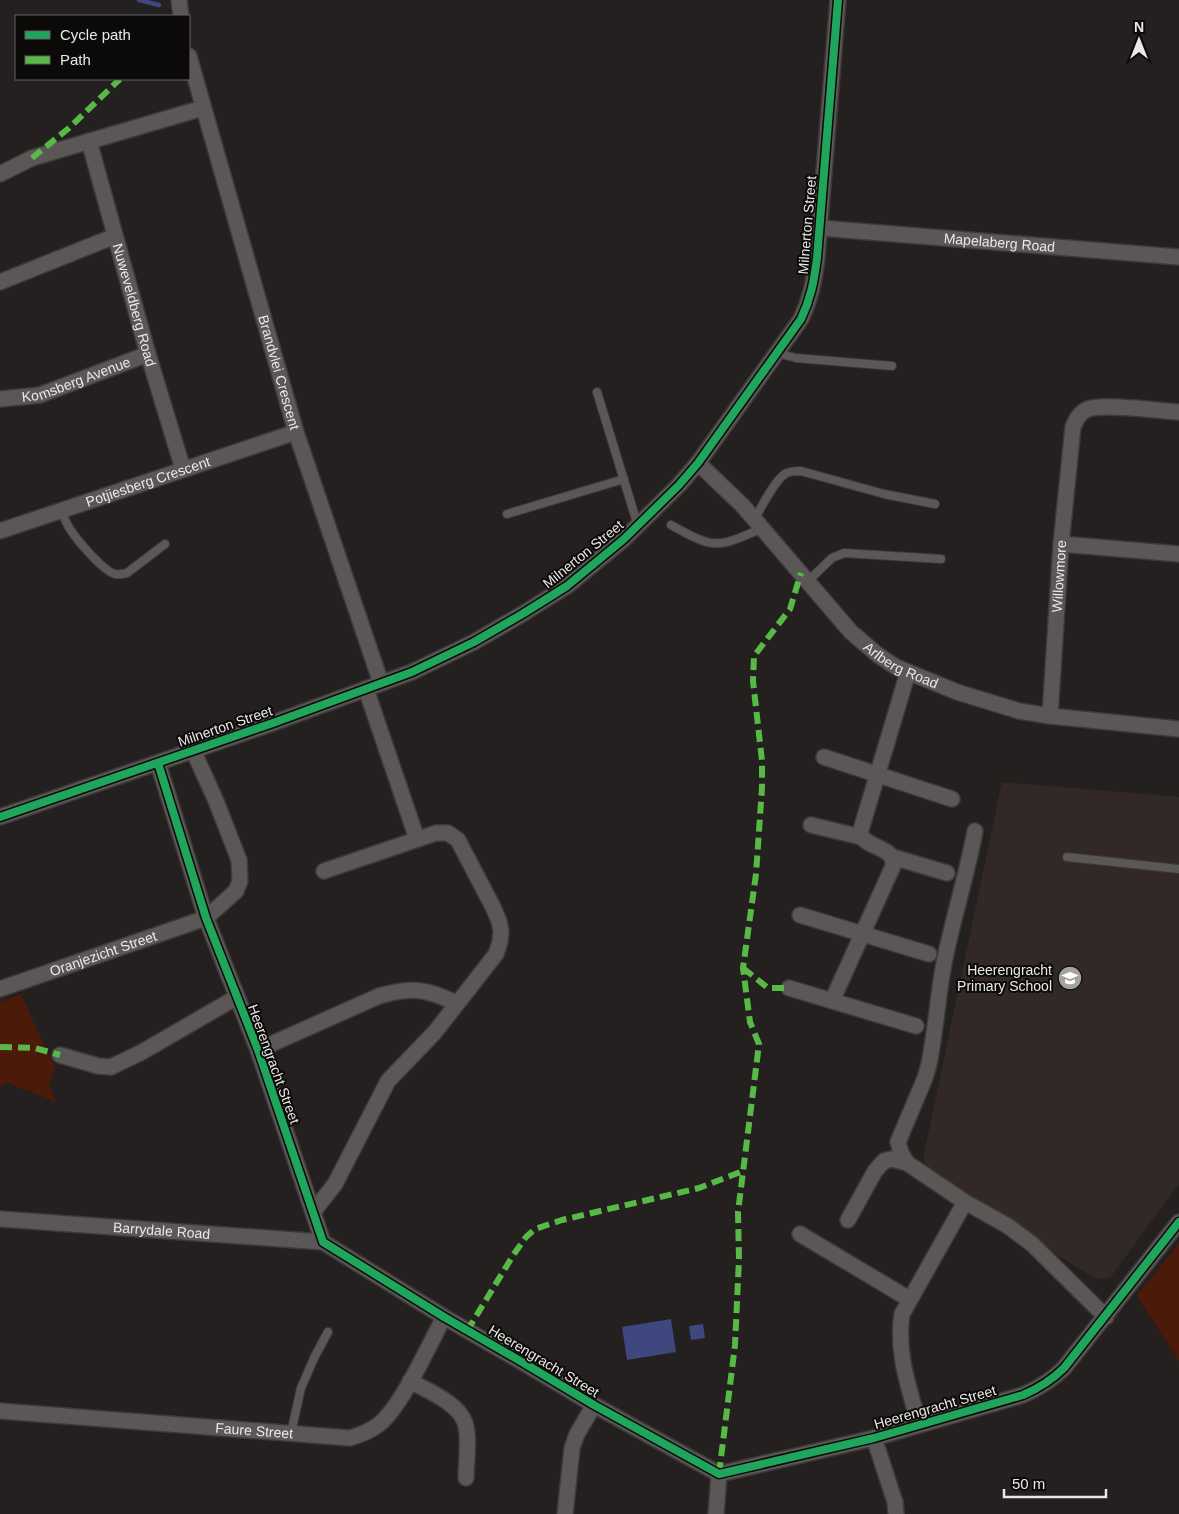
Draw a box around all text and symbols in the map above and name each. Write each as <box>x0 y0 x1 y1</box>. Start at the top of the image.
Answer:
legend <box>15 15 190 80</box>
north arrow <box>1114 15 1164 65</box>
text: N <box>1134 19 1144 35</box>
text: Cycle path <box>60 26 131 43</box>
text: Path <box>60 51 91 68</box>
street label: Milnerton Street <box>795 175 819 275</box>
street label: Mapelaberg Road <box>943 230 1056 255</box>
street label: Nuweveldberg Road <box>110 241 159 368</box>
street label: Brandvlei Crescent <box>255 313 303 432</box>
street label: Komsberg Avenue <box>21 353 133 405</box>
street label: Potjiesberg Crescent <box>84 453 212 510</box>
street label: Milnerton Street <box>540 517 627 591</box>
street label: Willowmore <box>1049 539 1069 613</box>
street label: Arlberg Road <box>861 639 941 691</box>
street label: Milnerton Street <box>176 702 274 750</box>
street label: Oranjezicht Street <box>47 928 159 979</box>
place label: Heerengracht Primary School <box>957 962 1052 994</box>
school or university icon: Heerengracht Primary School <box>1057 965 1083 991</box>
street label: Heerengracht Street <box>245 1002 303 1126</box>
street label: Barrydale Road <box>112 1219 211 1242</box>
street label: Heerengracht Street <box>486 1322 602 1400</box>
street label: Heerengracht Street <box>872 1382 998 1432</box>
street label: Faure Street <box>215 1420 294 1442</box>
scale bar <box>1004 1466 1106 1498</box>
text: 50 m <box>1012 1475 1045 1492</box>

